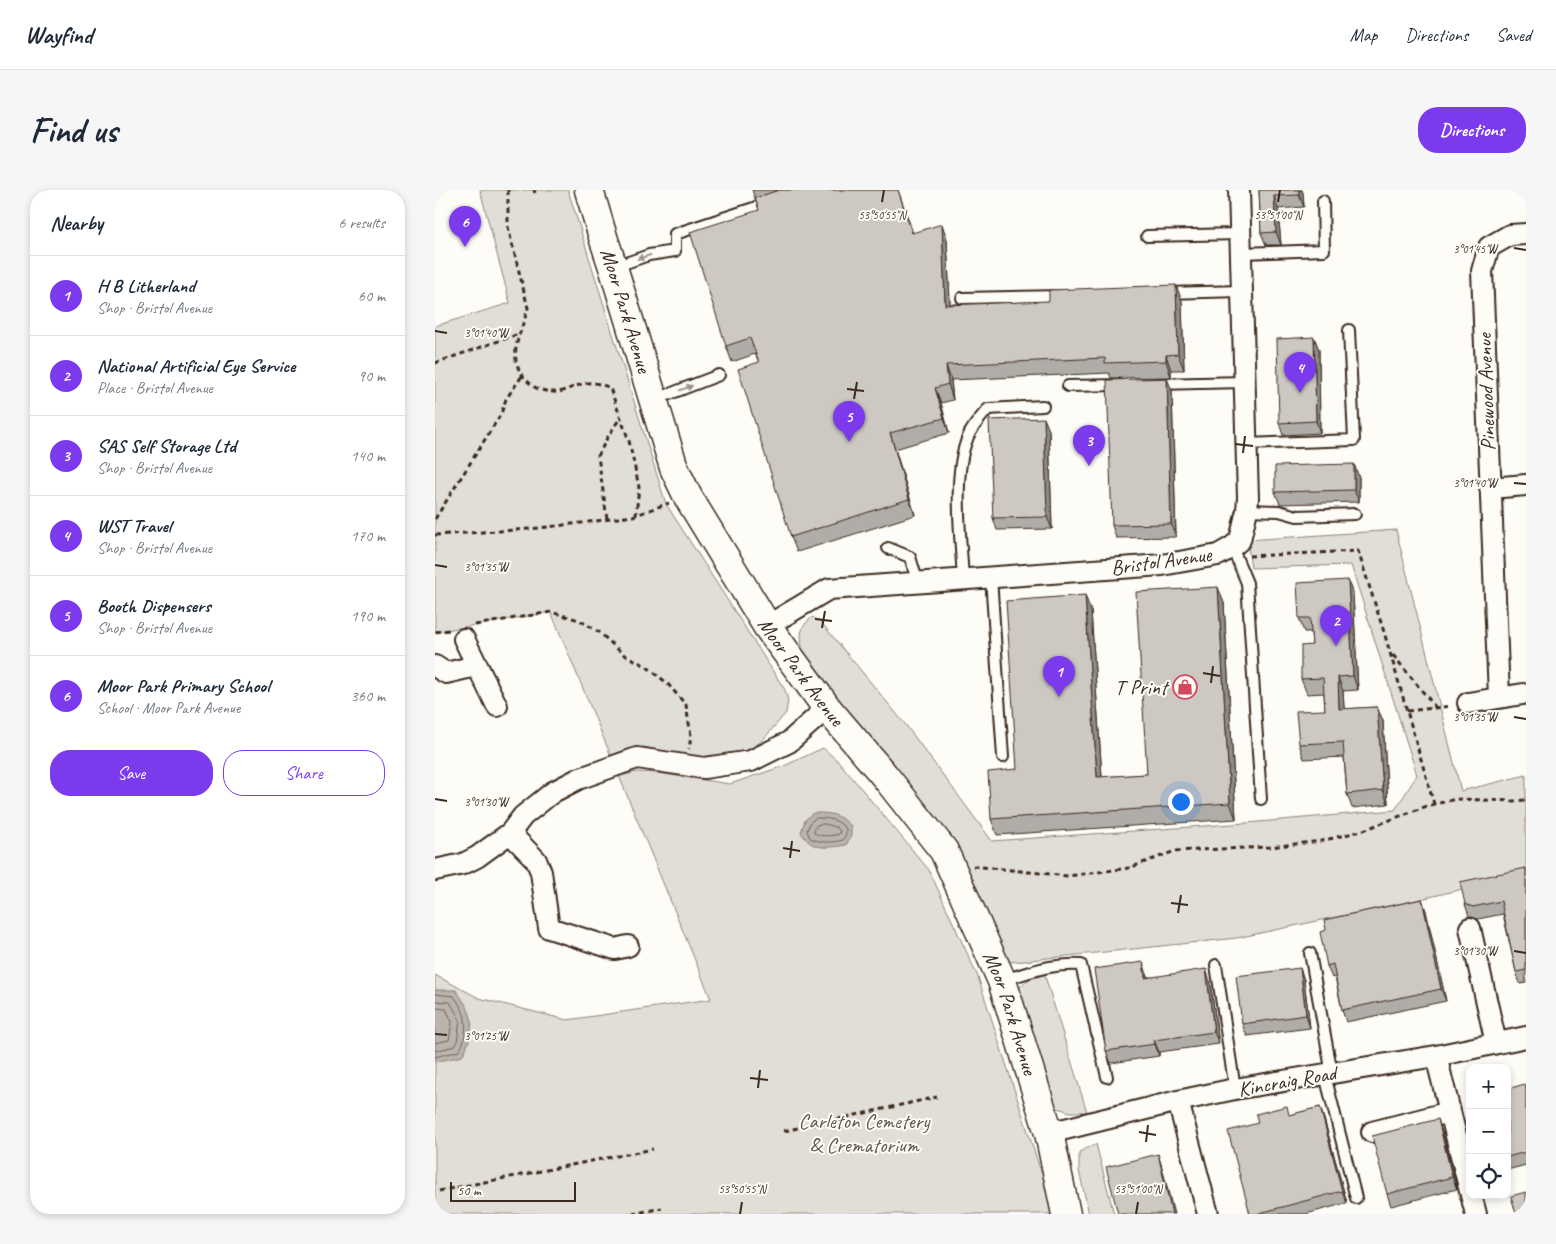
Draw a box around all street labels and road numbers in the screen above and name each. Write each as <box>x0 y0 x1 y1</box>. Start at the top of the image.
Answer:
street label: Moor Park Avenue <box>595 245 658 377</box>
street label: Pinewood Avenue <box>1471 331 1501 451</box>
street label: Bristol Avenue <box>1109 541 1214 581</box>
street label: Moor Park Avenue <box>752 612 850 732</box>
street label: Moor Park Avenue <box>977 947 1044 1079</box>
street label: Kincraig Road <box>1236 1059 1342 1102</box>

